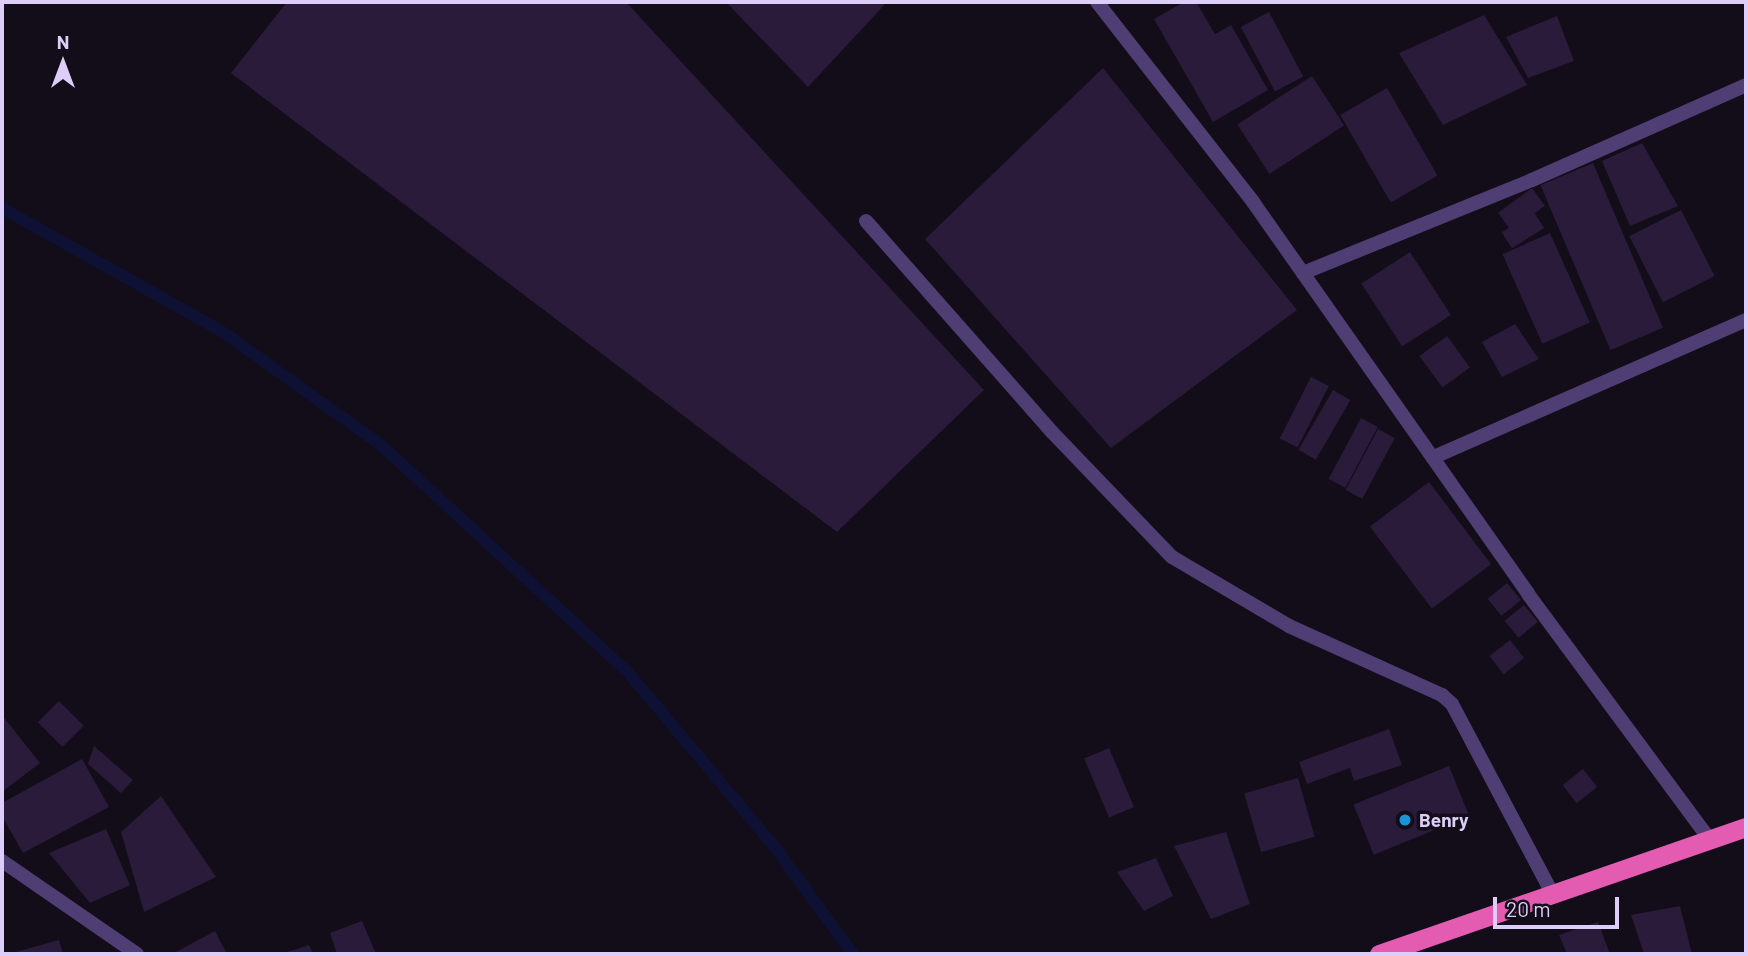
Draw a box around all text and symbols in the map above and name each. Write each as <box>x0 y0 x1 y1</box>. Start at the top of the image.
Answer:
north arrow <box>28 28 98 98</box>
text: N <box>57 30 69 53</box>
place label: Benry <box>1419 809 1469 831</box>
marker: Benry <box>1397 812 1413 828</box>
scale bar <box>1496 883 1622 927</box>
text: 20 m <box>1506 896 1551 921</box>

